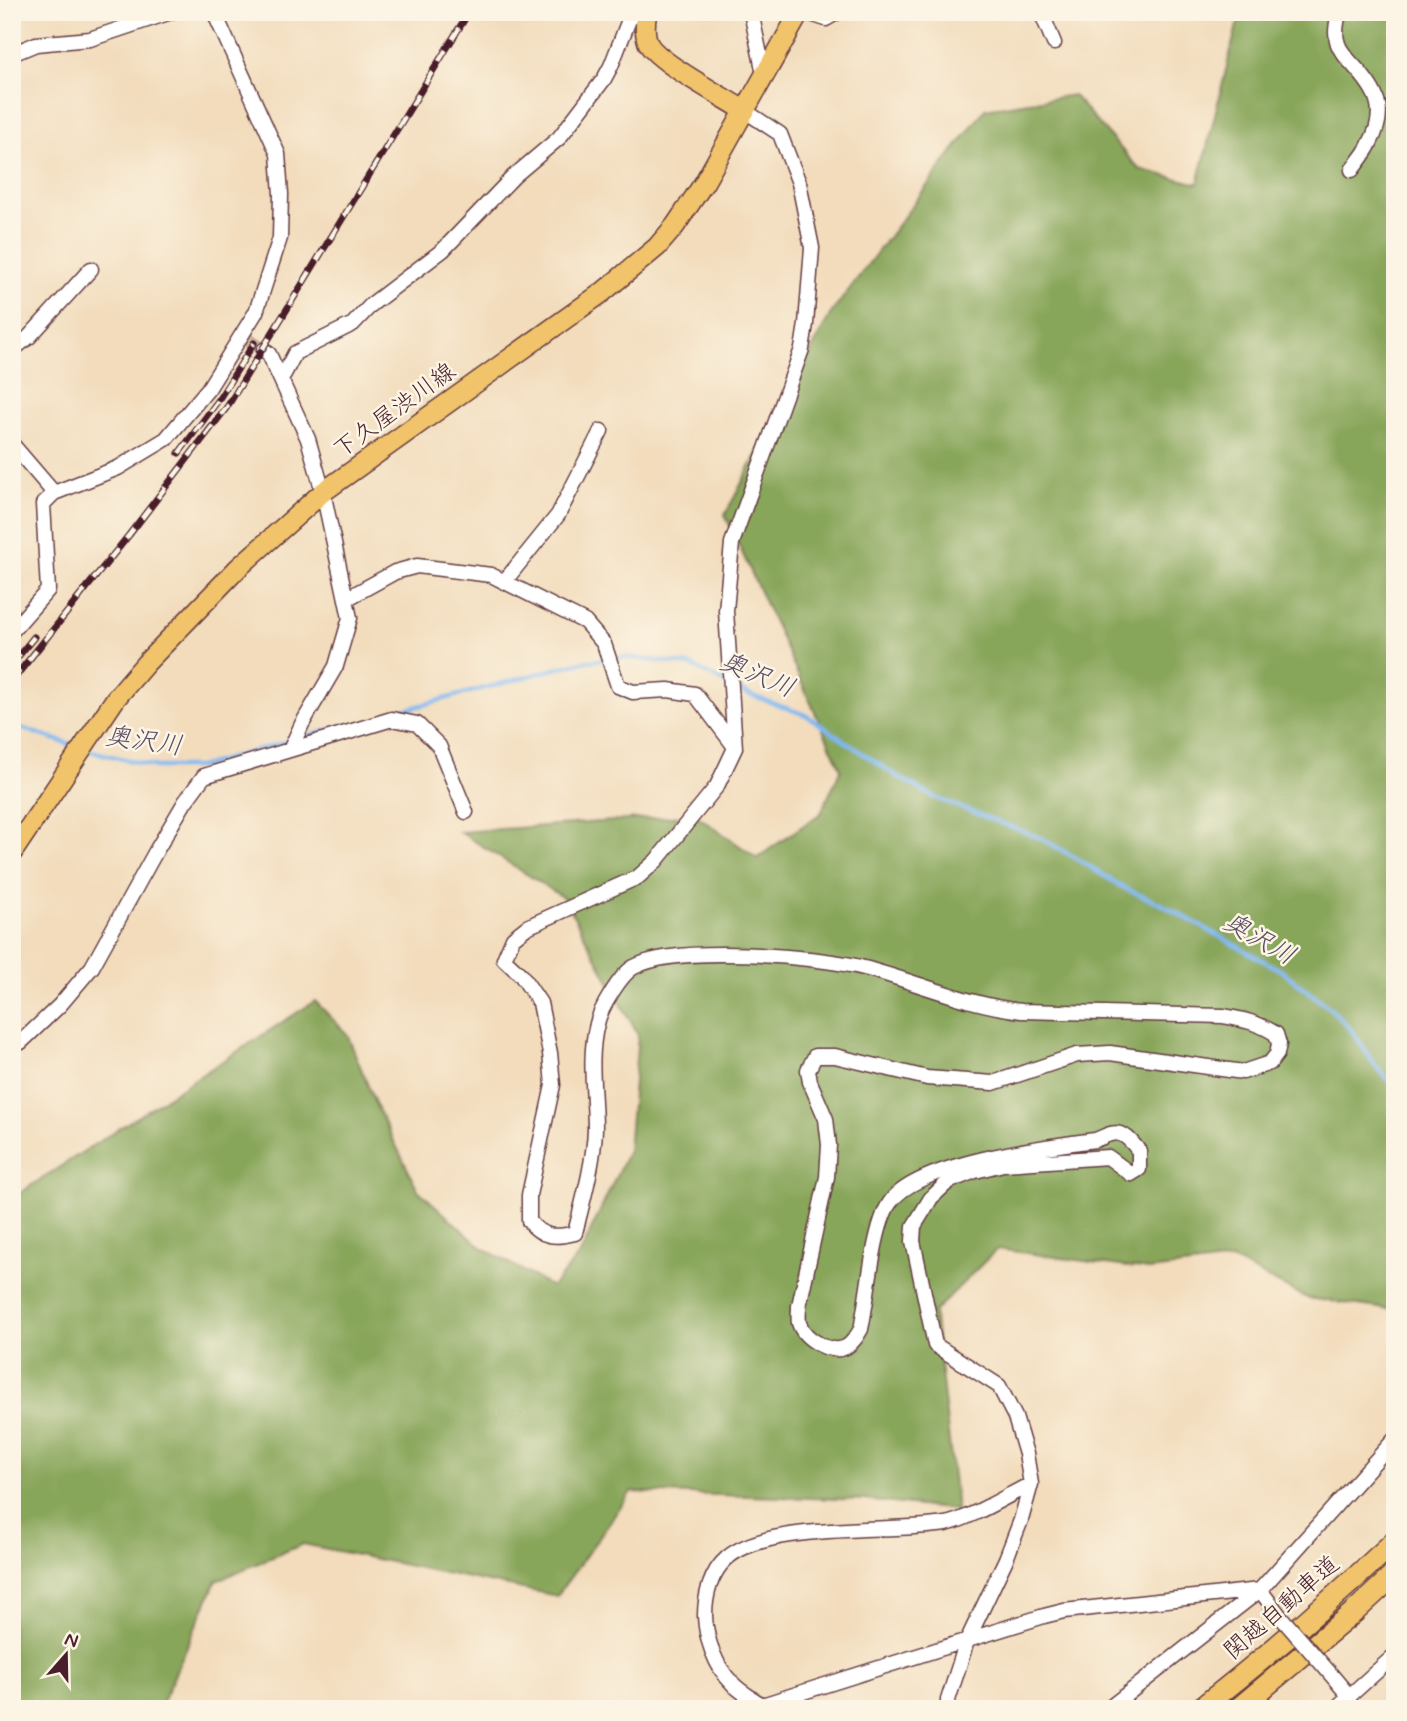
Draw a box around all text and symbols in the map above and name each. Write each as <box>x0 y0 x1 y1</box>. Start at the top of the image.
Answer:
street label: 下久屋渋川線 <box>328 356 462 466</box>
water label: 奥沢川 <box>715 645 800 707</box>
water label: 奥沢川 <box>103 720 185 764</box>
water label: 奥沢川 <box>1217 906 1301 974</box>
street label: 関越自動車道 <box>1217 1549 1346 1667</box>
north arrow <box>32 1620 102 1690</box>
text: N <box>61 1627 82 1654</box>

